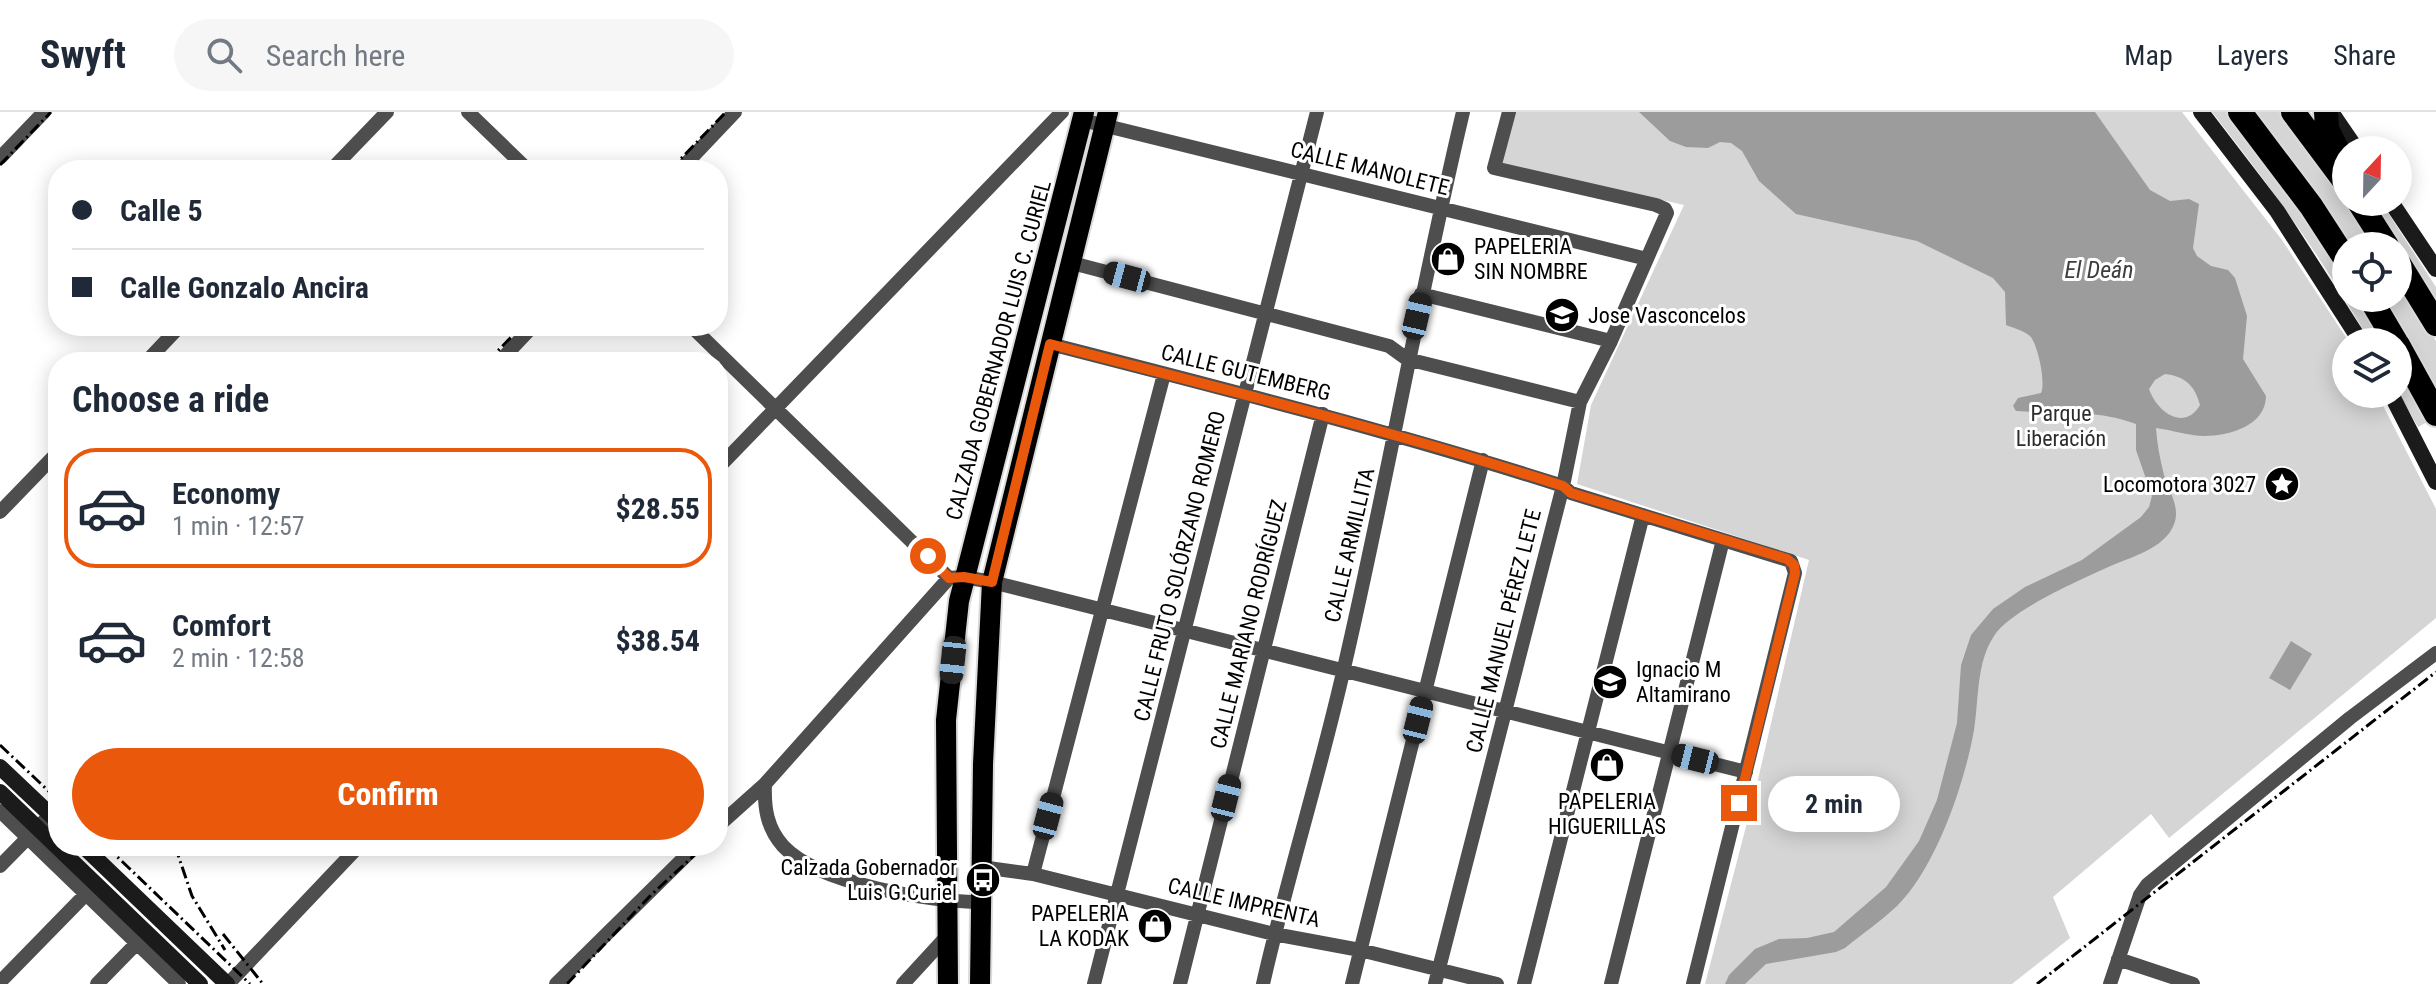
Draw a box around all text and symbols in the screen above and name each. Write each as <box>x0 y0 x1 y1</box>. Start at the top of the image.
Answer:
search box <box>174 19 734 91</box>
text: Swyft <box>40 33 126 77</box>
icon: search <box>202 33 246 77</box>
text: Search here <box>266 38 405 73</box>
text: Map <box>2124 39 2173 72</box>
text: Layers <box>2217 39 2289 72</box>
text: Share <box>2333 39 2396 72</box>
north arrow <box>2332 136 2412 216</box>
map controls <box>2332 136 2412 408</box>
street label: CALLE MANOLETE <box>1288 137 1452 200</box>
street label: CALZADA GOBERNADOR LUIS C. CURIEL <box>941 177 1056 523</box>
text: Calle 5 <box>120 193 203 228</box>
button: locate <box>2332 232 2412 312</box>
place label: PAPELERIA SIN NOMBRE <box>1474 234 1588 284</box>
shop icon: PAPELERIA SIN NOMBRE <box>1429 240 1467 278</box>
water label: El Deán <box>2065 256 2134 284</box>
car <box>1101 259 1153 295</box>
text: Calle Gonzalo Ancira <box>120 270 369 305</box>
car <box>1400 290 1434 342</box>
school or university icon: Jose Vasconcelos <box>1543 296 1581 334</box>
place label: Jose Vasconcelos <box>1588 303 1746 328</box>
button: layers <box>2332 328 2412 408</box>
street label: CALLE GUTEMBERG <box>1158 339 1333 406</box>
text: Choose a ride <box>72 379 269 421</box>
park label: Parque Liberación <box>2016 401 2106 451</box>
street label: CALLE FRUTO SOLÓRZANO ROMERO <box>1128 408 1230 724</box>
street label: CALLE ARMILLITA <box>1320 465 1380 625</box>
place icon: Locomotora 3027 <box>2263 465 2301 503</box>
icon: car <box>76 472 148 544</box>
place label: Locomotora 3027 <box>2103 472 2256 497</box>
text: Economy <box>172 476 280 511</box>
text: $28.55 <box>615 491 700 526</box>
street label: CALLE MARIANO RODRÍGUEZ <box>1205 497 1292 751</box>
street label: CALLE MANUEL PÉREZ LETE <box>1461 507 1546 756</box>
text: 1 min · 12:57 <box>172 511 305 541</box>
route start <box>910 538 946 574</box>
icon: car <box>76 604 148 676</box>
text: Comfort <box>172 608 271 643</box>
text: $38.54 <box>615 623 700 658</box>
car <box>939 635 967 685</box>
text: 2 min · 12:58 <box>172 643 305 673</box>
place label: Ignacio M Altamirano <box>1636 657 1731 707</box>
school or university icon: Ignacio M Altamirano <box>1591 663 1629 701</box>
car <box>1401 694 1435 746</box>
car <box>1669 742 1721 776</box>
shop icon: PAPELERIA HIGUERILLAS <box>1588 746 1626 784</box>
button: Confirm <box>72 748 704 840</box>
car <box>1209 772 1243 824</box>
callout: 2 min <box>1767 775 1899 831</box>
route end <box>1721 785 1757 821</box>
place label: PAPELERIA HIGUERILLAS <box>1548 789 1666 839</box>
text: 2 min <box>1805 789 1863 819</box>
car <box>1030 790 1066 842</box>
place label: Calzada Gobernador Luis G.Curiel <box>780 855 957 905</box>
bus stop icon: Calzada Gobernador Luis G.Curiel <box>964 861 1002 899</box>
street label: CALLE IMPRENTA <box>1165 873 1323 932</box>
place label: PAPELERIA LA KODAK <box>1031 901 1129 951</box>
shop icon: PAPELERIA LA KODAK <box>1136 907 1174 945</box>

